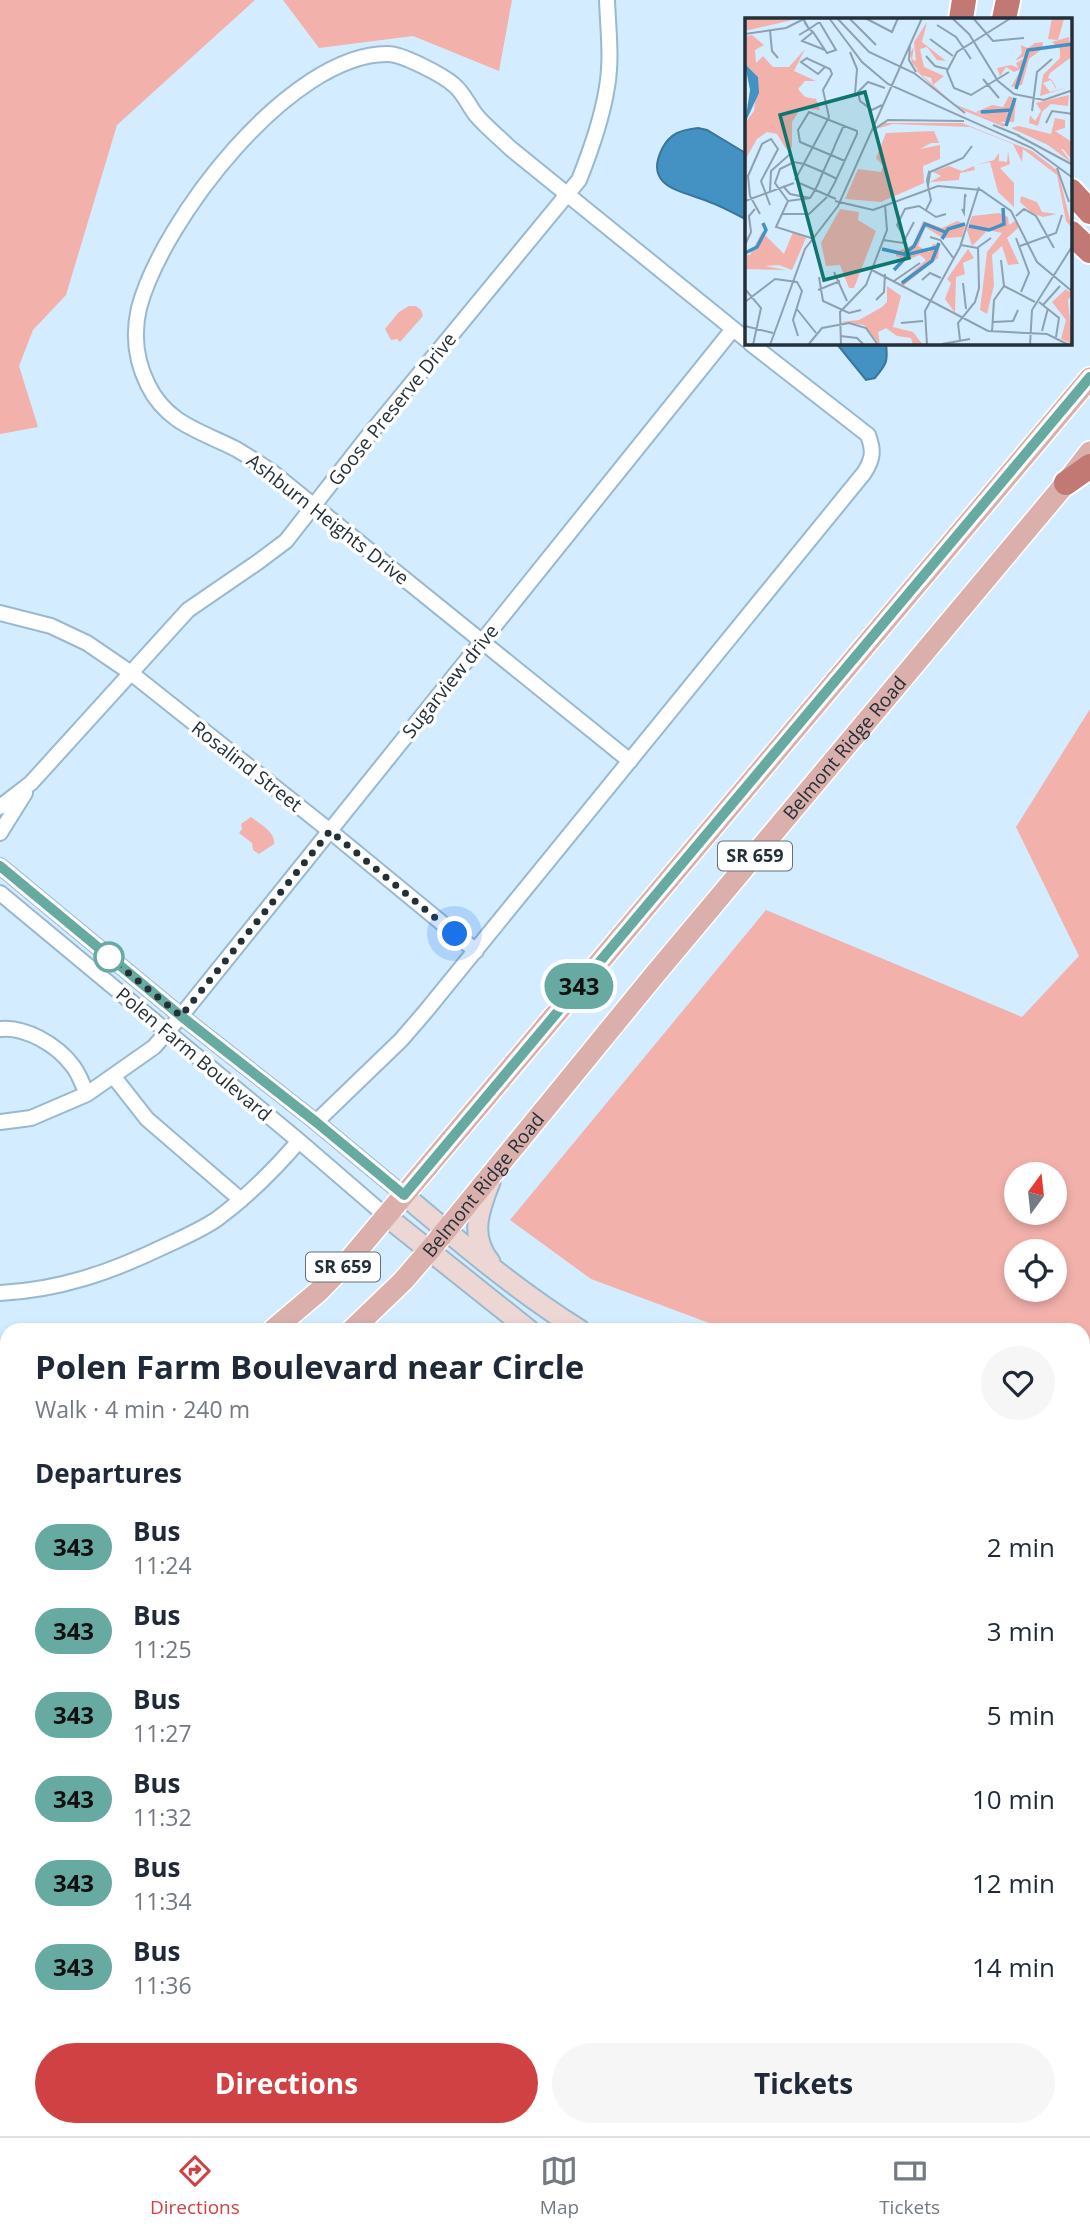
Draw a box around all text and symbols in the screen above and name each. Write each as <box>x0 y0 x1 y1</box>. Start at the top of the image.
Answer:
inset map <box>745 18 1072 345</box>
street label: Goose Preserve Drive <box>322 327 462 491</box>
street label: Ashburn Heights Drive <box>242 447 414 591</box>
street label: Sugarview drive <box>396 619 504 743</box>
street label: Belmont Ridge Road <box>777 671 912 825</box>
street label: Rosalind Street <box>186 715 308 818</box>
road number: SR 659 <box>718 842 792 870</box>
your location <box>437 916 472 951</box>
unlabelled marker <box>94 942 124 972</box>
line badge: 343 <box>539 963 619 1009</box>
text: 343 <box>558 969 600 1002</box>
street label: Polen Farm Boulevard <box>111 981 277 1127</box>
street label: Belmont Ridge Road <box>416 1107 550 1262</box>
north arrow <box>1004 1162 1068 1225</box>
map controls <box>1004 1162 1067 1302</box>
button: locate <box>1004 1239 1067 1302</box>
road number: SR 659 <box>306 1252 380 1282</box>
text: Polen Farm Boulevard near Circle <box>35 1344 584 1389</box>
button: heart <box>981 1346 1055 1420</box>
text: Walk · 4 min · 240 m <box>35 1393 250 1425</box>
text: Departures <box>35 1455 182 1491</box>
text: Bus <box>133 1513 180 1549</box>
text: 2 min <box>987 1529 1055 1565</box>
text: 343 <box>53 1530 94 1563</box>
text: 11:24 <box>133 1549 192 1581</box>
text: Bus <box>133 1597 180 1633</box>
text: 3 min <box>987 1613 1055 1649</box>
text: 343 <box>53 1614 94 1647</box>
text: 11:25 <box>133 1633 192 1665</box>
text: Bus <box>133 1681 180 1717</box>
text: 5 min <box>987 1697 1055 1733</box>
text: 343 <box>53 1698 94 1731</box>
text: 11:27 <box>133 1717 192 1749</box>
text: Bus <box>133 1765 180 1801</box>
text: 10 min <box>972 1781 1055 1817</box>
text: 343 <box>53 1782 94 1815</box>
text: 11:32 <box>133 1801 192 1833</box>
text: Bus <box>133 1849 180 1885</box>
text: 12 min <box>972 1865 1055 1901</box>
text: 343 <box>53 1866 94 1899</box>
text: 11:34 <box>133 1885 192 1917</box>
text: Bus <box>133 1933 180 1969</box>
text: 14 min <box>972 1949 1055 1985</box>
text: 343 <box>53 1950 94 1983</box>
text: 11:36 <box>133 1969 192 2001</box>
button: Directions <box>35 2043 538 2123</box>
button: Tickets <box>552 2043 1055 2123</box>
tab: Directions <box>150 2152 240 2220</box>
tab: Map <box>540 2152 579 2220</box>
tab: Tickets <box>879 2152 940 2220</box>

